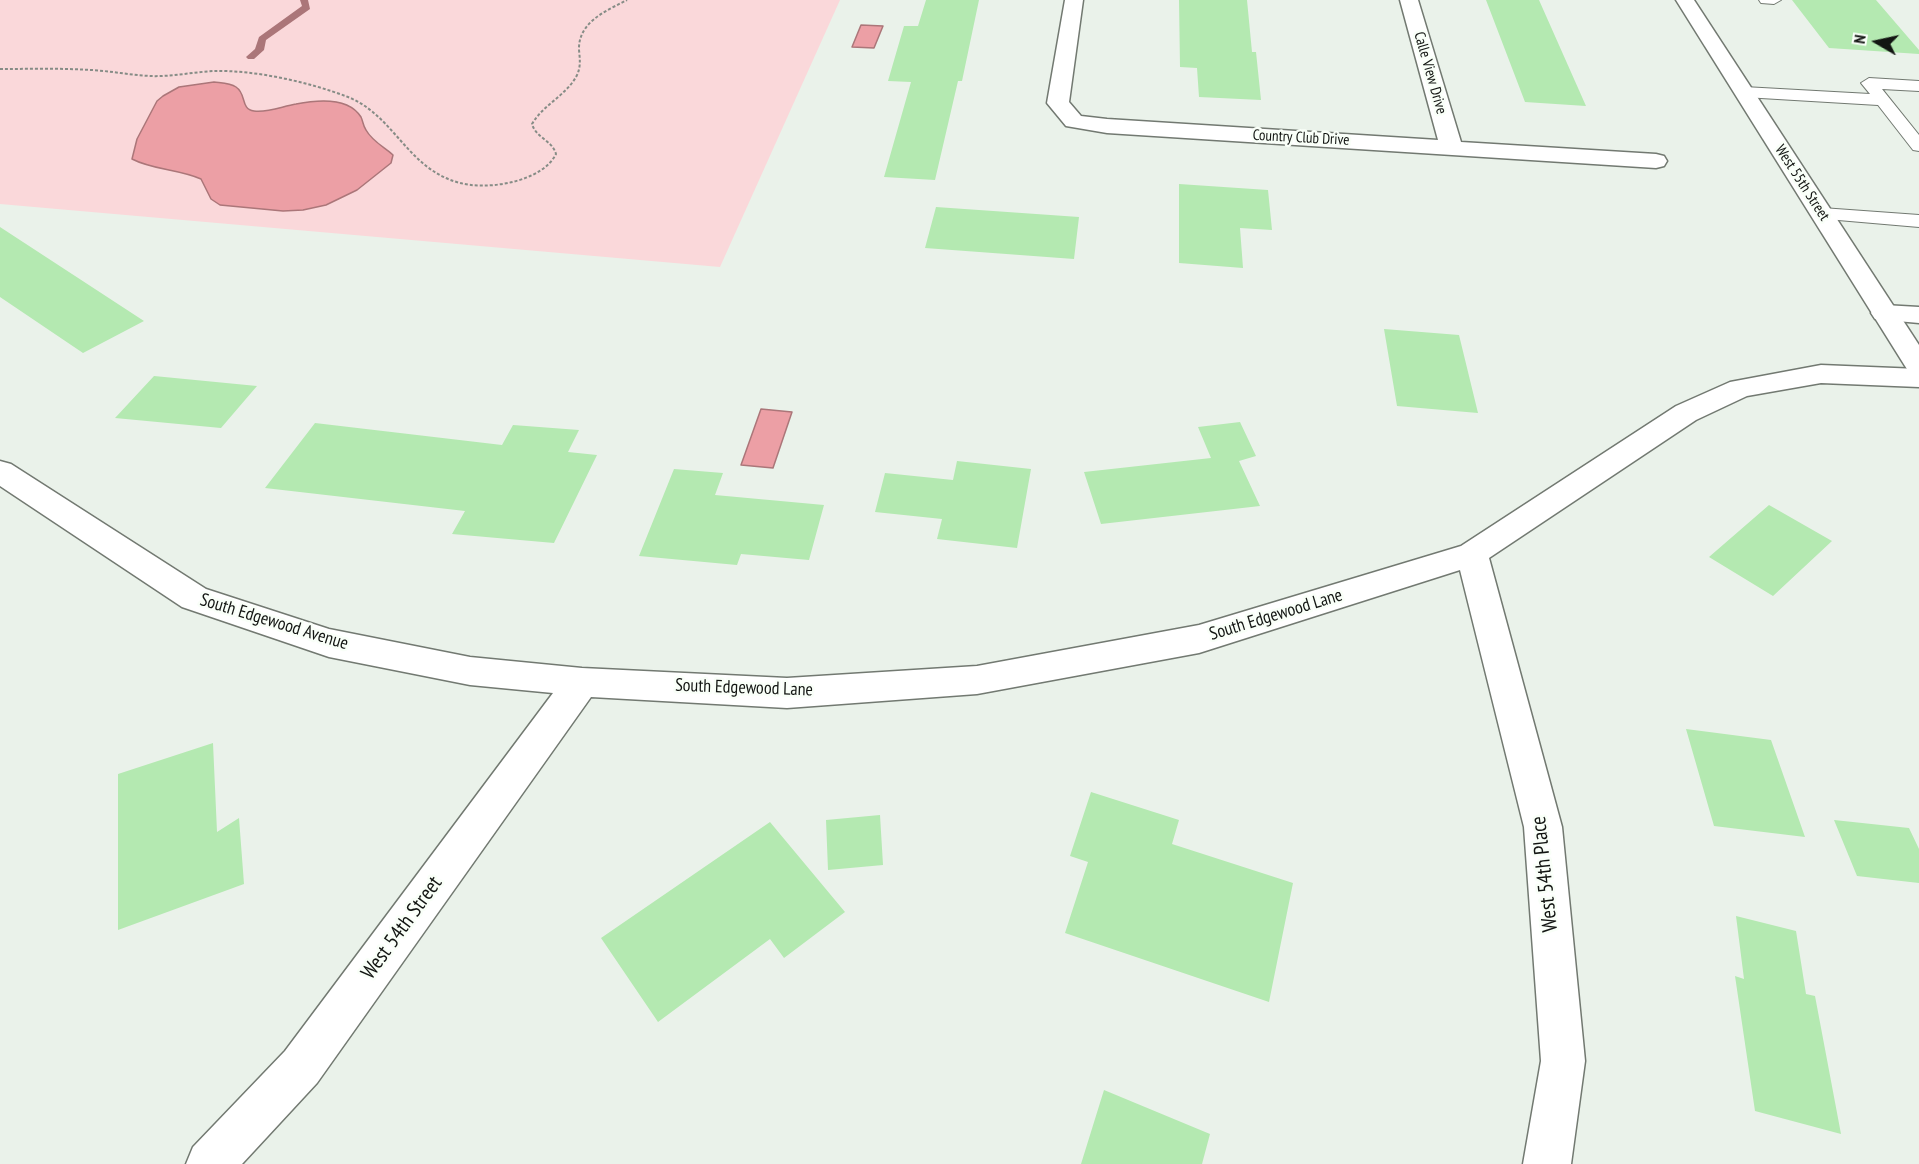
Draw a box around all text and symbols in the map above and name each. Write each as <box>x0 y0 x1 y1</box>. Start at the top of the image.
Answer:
north arrow <box>1847 12 1907 72</box>
street label: Calle View Drive <box>1410 30 1450 116</box>
text: N <box>1849 33 1870 45</box>
street label: Country Club Drive <box>1252 126 1350 150</box>
street label: West 55th Street <box>1771 142 1833 224</box>
street label: South Edgewood Lane <box>1207 585 1345 645</box>
street label: South Edgewood Avenue <box>197 589 351 655</box>
street label: South Edgewood Lane <box>675 675 813 701</box>
street label: West 54th Place <box>1526 815 1564 933</box>
street label: West 54th Street <box>356 872 448 984</box>

